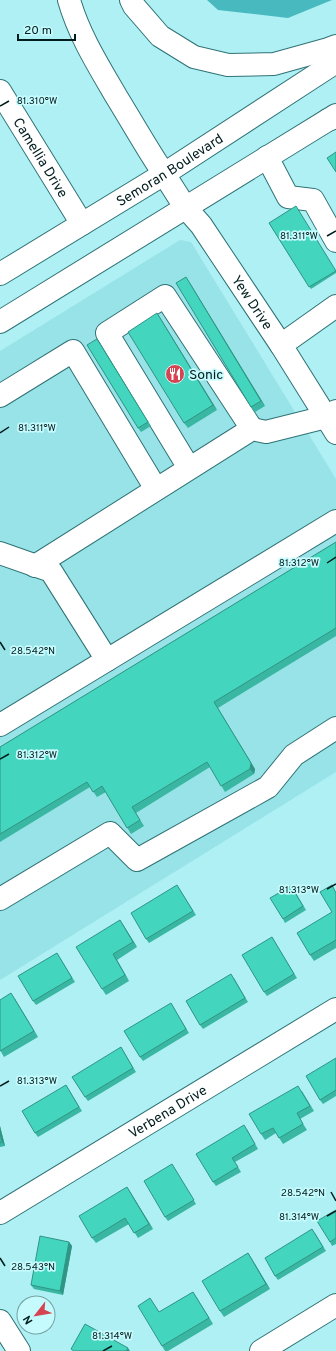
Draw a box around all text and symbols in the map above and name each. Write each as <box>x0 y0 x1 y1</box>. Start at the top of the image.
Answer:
scale bar <box>18 16 75 42</box>
text: 20 m <box>24 23 52 39</box>
text: 81.310°W <box>17 95 57 108</box>
street label: Camellia Drive <box>9 115 71 201</box>
street label: Semoran Boulevard <box>114 131 227 211</box>
text: 81.311°W <box>280 230 318 243</box>
street label: Yew Drive <box>227 273 275 333</box>
restaurant icon: Sonic <box>164 363 186 385</box>
place label: Sonic <box>189 367 223 384</box>
text: 81.311°W <box>18 422 56 435</box>
text: 81.312°W <box>279 557 319 570</box>
text: 28.542°N <box>11 645 55 658</box>
text: 81.312°W <box>17 749 57 762</box>
text: 81.313°W <box>279 884 319 897</box>
text: 81.313°W <box>17 1075 57 1088</box>
street label: Verbena Drive <box>126 1082 211 1143</box>
text: 28.542°N <box>281 1187 325 1200</box>
text: 81.314°W <box>279 1211 319 1224</box>
text: 28.543°N <box>11 1261 55 1274</box>
north arrow <box>16 1295 56 1335</box>
text: N <box>20 1313 36 1327</box>
text: 81.314°W <box>92 1330 132 1343</box>

